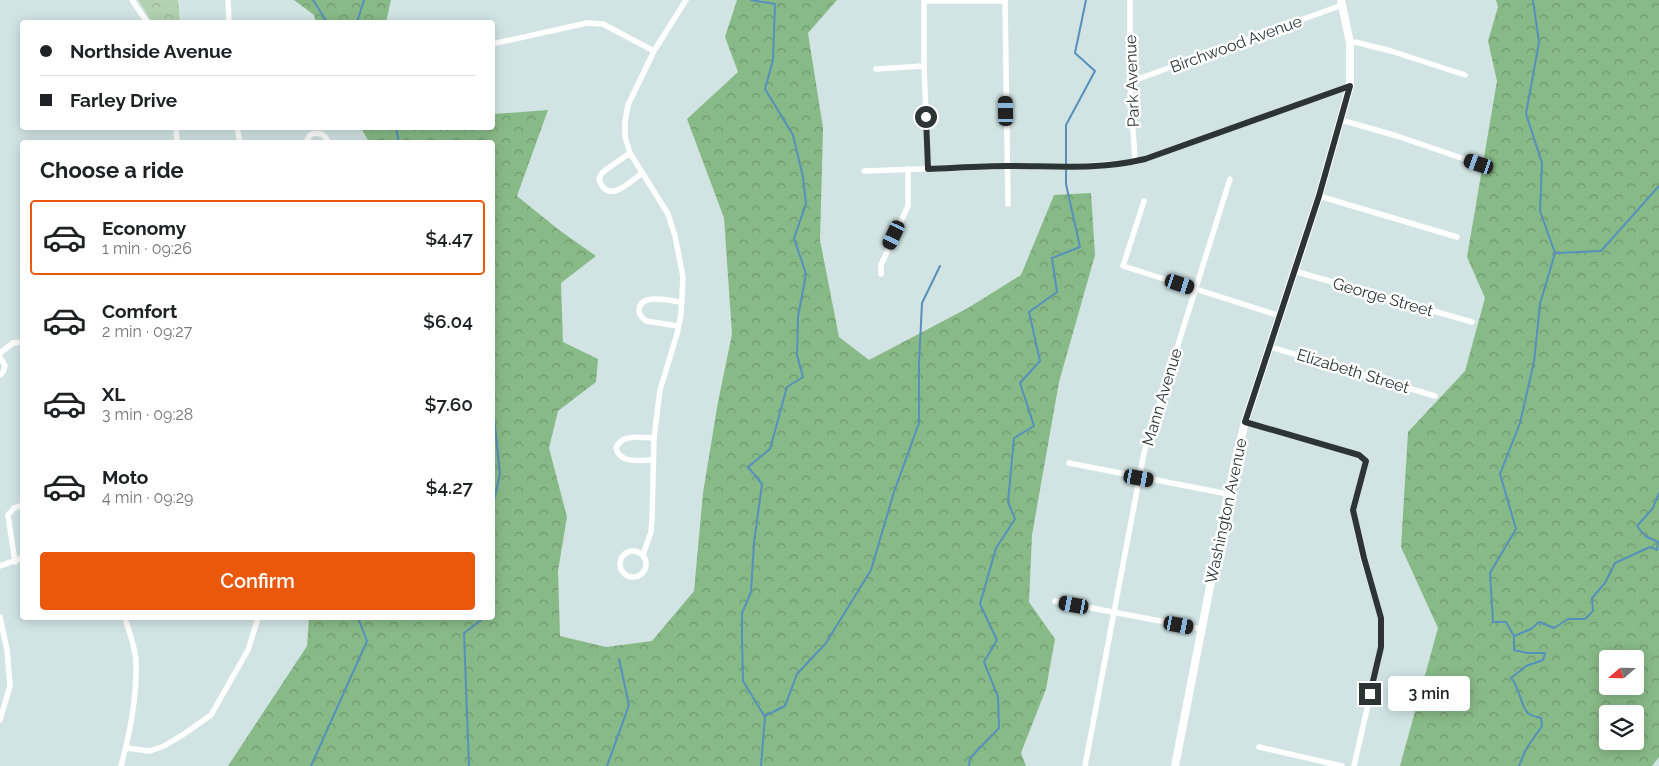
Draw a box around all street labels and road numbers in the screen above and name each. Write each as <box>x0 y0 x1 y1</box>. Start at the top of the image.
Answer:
street label: Birchwood Avenue <box>1168 11 1304 77</box>
street label: Park Avenue <box>1121 34 1143 128</box>
street label: George Street <box>1331 274 1436 321</box>
street label: Elizabeth Street <box>1295 345 1412 397</box>
street label: Mann Avenue <box>1138 346 1186 448</box>
street label: Washington Avenue <box>1201 437 1251 585</box>

